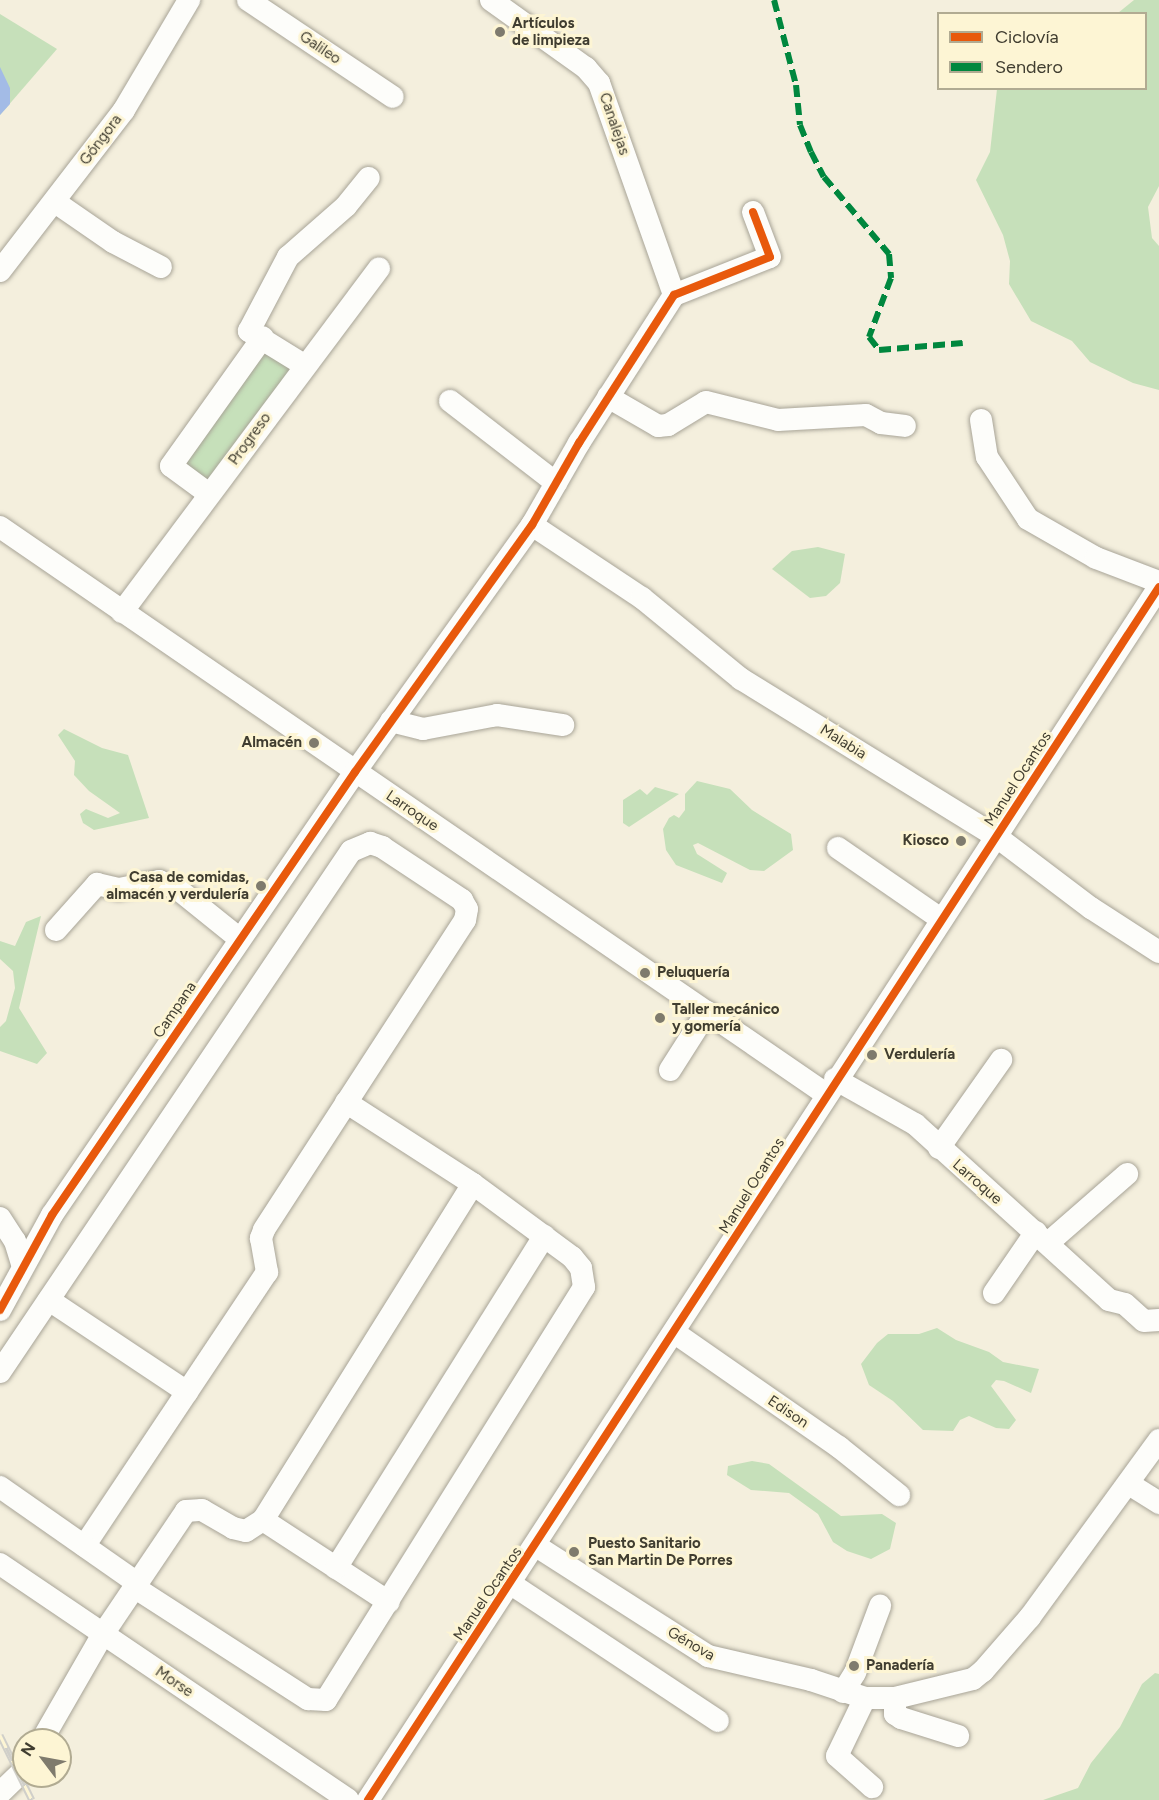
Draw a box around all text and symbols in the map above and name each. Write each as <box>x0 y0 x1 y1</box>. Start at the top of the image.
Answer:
legend <box>937 12 1147 90</box>
place label: Artículos de limpieza <box>512 14 590 49</box>
marker: Artículos de limpieza <box>493 25 507 39</box>
text: Ciclovía <box>995 26 1059 48</box>
street label: Galileo <box>296 28 344 68</box>
text: Sendero <box>995 56 1063 78</box>
street label: Canalejas <box>595 91 633 157</box>
street label: Góngora <box>76 111 126 169</box>
street label: Progreso <box>225 409 275 469</box>
street label: Malabia <box>817 721 869 763</box>
street label: Manuel Ocantos <box>981 728 1055 830</box>
place label: Almacén <box>241 734 302 752</box>
marker: Almacén <box>307 736 321 750</box>
street label: Larroque <box>382 787 442 835</box>
place label: Kiosco <box>902 832 949 850</box>
marker: Kiosco <box>954 834 968 848</box>
place label: Casa de comidas, almacén y verdulería <box>106 868 249 903</box>
marker: Casa de comidas, almacén y verdulería <box>254 879 268 893</box>
place label: Peluquería <box>657 964 730 982</box>
marker: Peluquería <box>638 966 652 980</box>
street label: Campana <box>150 979 200 1041</box>
place label: Taller mecánico y gomería <box>672 1000 780 1035</box>
marker: Taller mecánico y gomería <box>653 1011 667 1025</box>
place label: Verdulería <box>884 1046 955 1064</box>
marker: Verdulería <box>865 1048 879 1062</box>
street label: Manuel Ocantos <box>715 1135 789 1237</box>
street label: Larroque <box>949 1156 1005 1208</box>
street label: Edison <box>764 1392 812 1432</box>
place label: Puesto Sanitario San Martin De Porres <box>588 1534 732 1569</box>
marker: Puesto Sanitario San Martin De Porres <box>565 1543 583 1561</box>
street label: Manuel Ocantos <box>450 1544 526 1644</box>
street label: Génova <box>664 1623 718 1665</box>
place label: Panadería <box>866 1657 934 1675</box>
marker: Panadería <box>847 1659 861 1673</box>
street label: Morse <box>152 1663 196 1701</box>
north arrow <box>12 1728 72 1788</box>
text: N <box>17 1739 39 1760</box>

